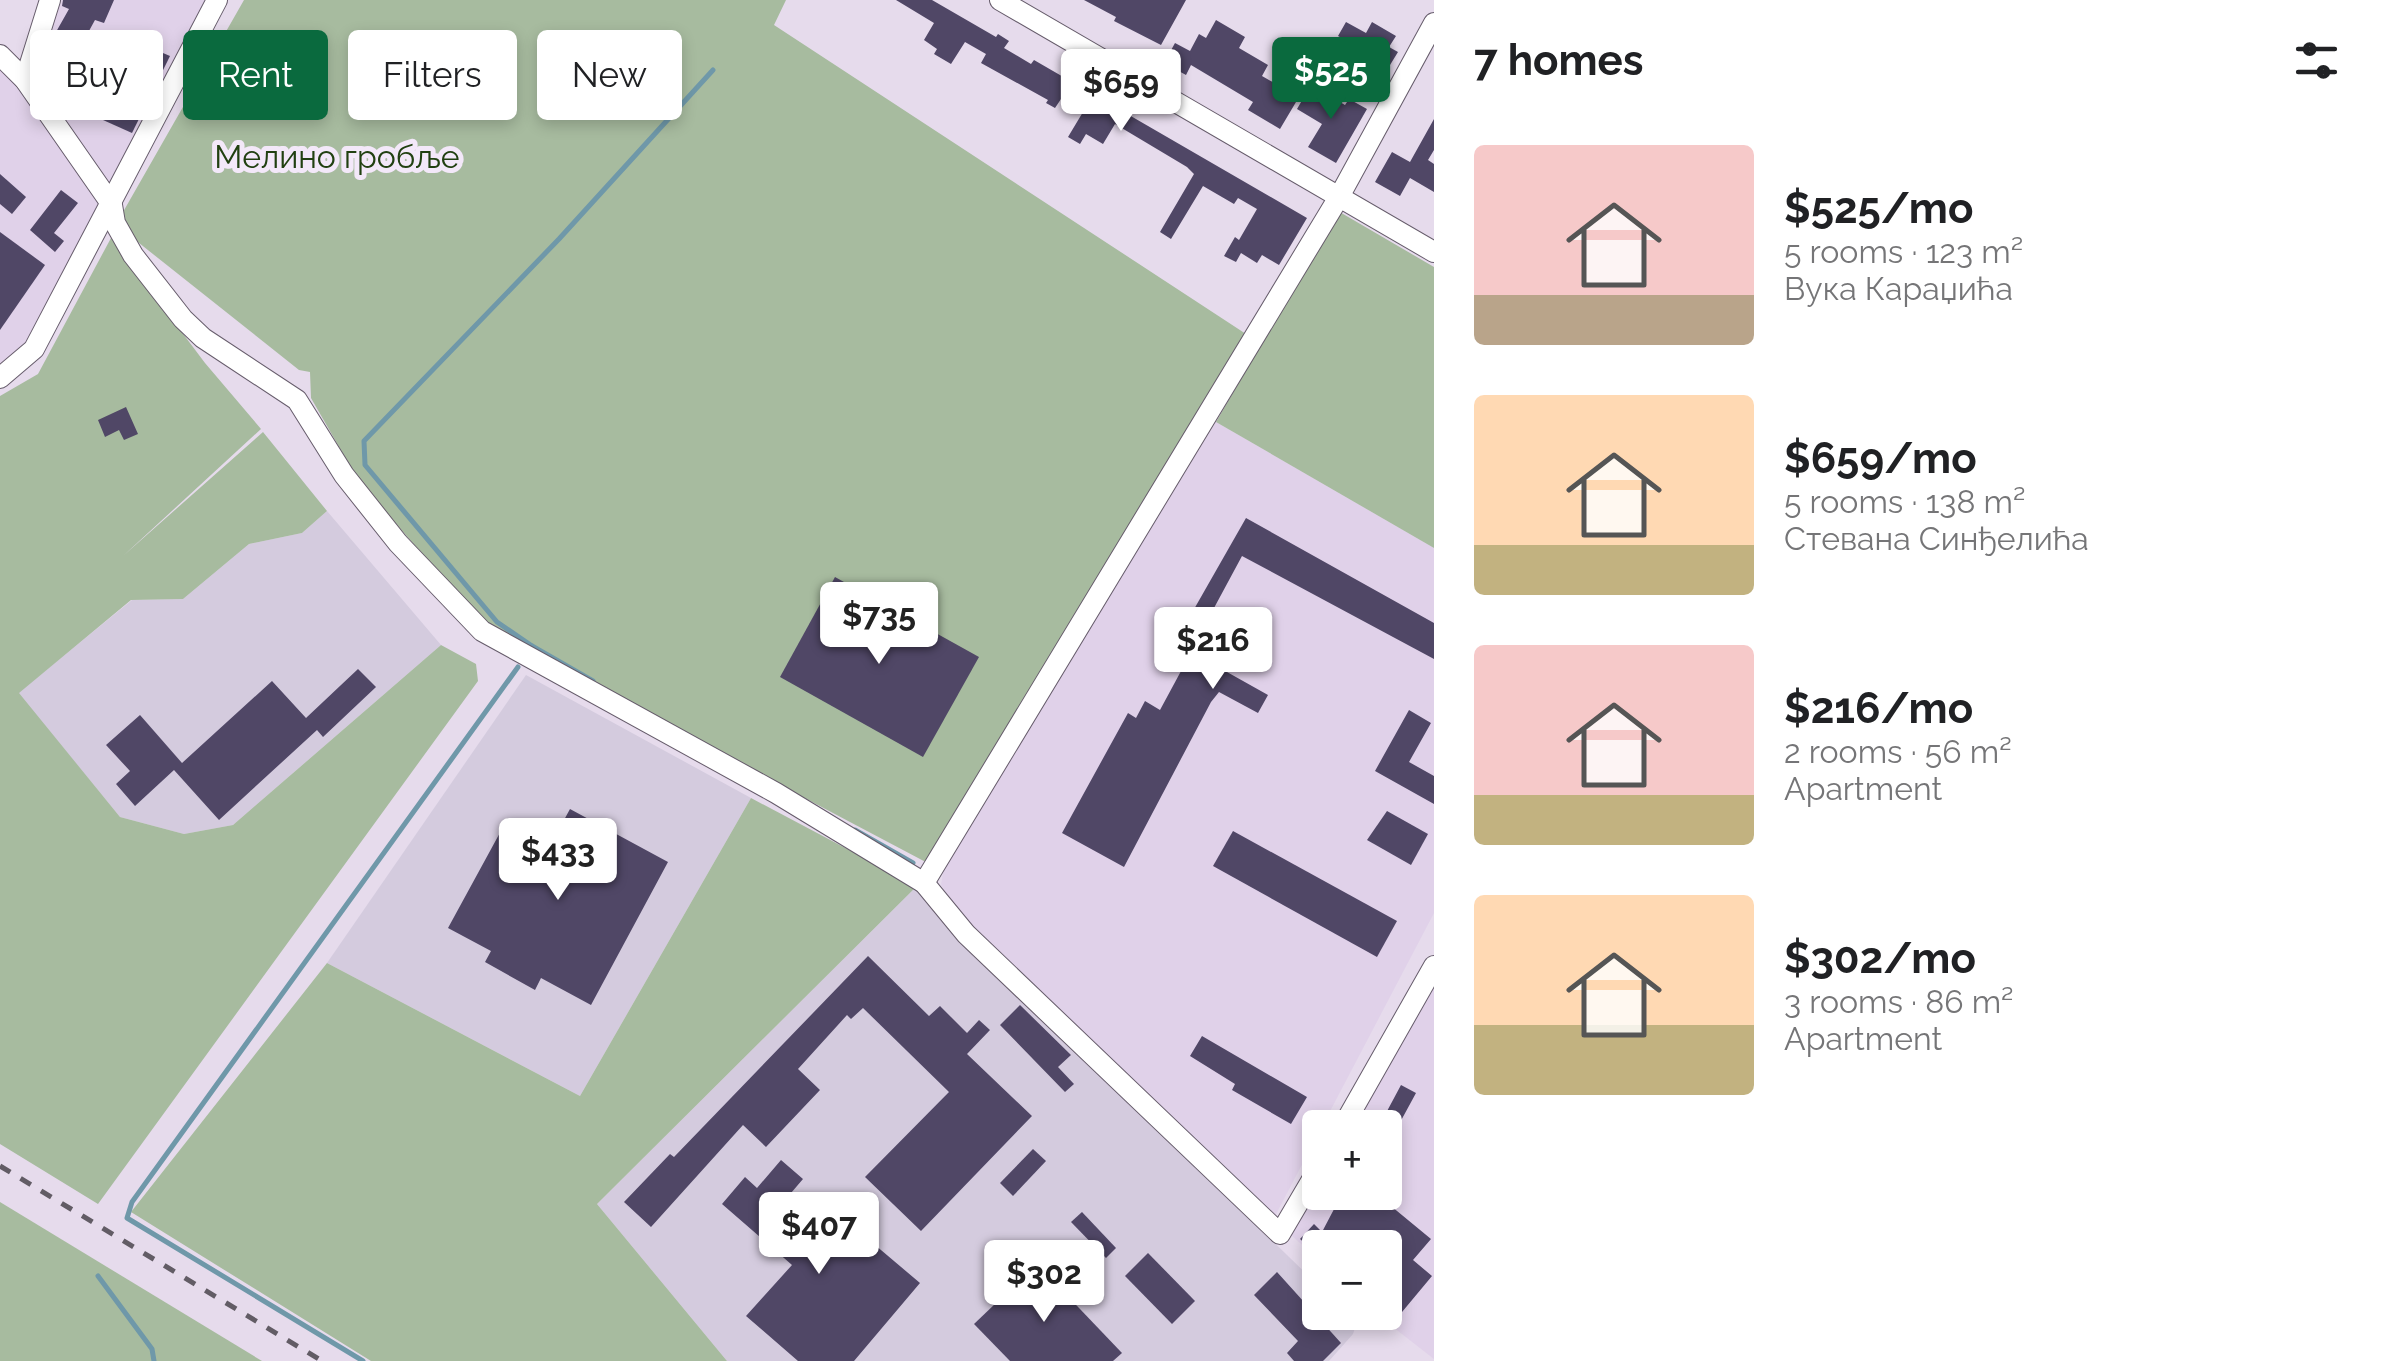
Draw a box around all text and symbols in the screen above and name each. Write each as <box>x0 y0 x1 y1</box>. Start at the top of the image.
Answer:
chip: Buy <box>30 30 163 120</box>
chip: Rent <box>183 30 328 120</box>
chip: Filters <box>348 30 517 120</box>
chip: New <box>537 30 682 120</box>
icon: filters <box>2289 33 2344 88</box>
text: 7 homes <box>1474 36 1643 85</box>
pin: $525 <box>1272 37 1390 122</box>
pin: $659 <box>1062 49 1180 134</box>
text: $525 <box>1294 51 1368 88</box>
text: $659 <box>1083 63 1159 100</box>
park label: Мелино гробље <box>214 138 460 175</box>
text: $525/mo <box>1784 184 1973 233</box>
icon: home <box>1554 185 1674 305</box>
text: 5 rooms · 123 m² <box>1784 233 2023 270</box>
text: Вука Караџића <box>1784 270 2013 307</box>
text: $659/mo <box>1784 434 1977 483</box>
icon: home <box>1554 435 1674 555</box>
text: 5 rooms · 138 m² <box>1784 483 2025 520</box>
text: Стевана Синђелића <box>1784 520 2089 557</box>
pin: $735 <box>820 582 938 667</box>
text: $735 <box>842 596 916 633</box>
pin: $216 <box>1154 607 1272 692</box>
text: $216 <box>1176 621 1250 658</box>
text: $216/mo <box>1784 684 1973 733</box>
icon: home <box>1554 685 1674 805</box>
text: 2 rooms · 56 m² <box>1784 733 2012 770</box>
text: Apartment <box>1784 770 1942 807</box>
pin: $433 <box>499 818 617 903</box>
text: $433 <box>521 832 595 869</box>
text: $302/mo <box>1784 934 1976 983</box>
icon: home <box>1554 935 1674 1055</box>
text: 3 rooms · 86 m² <box>1784 983 2014 1020</box>
text: Apartment <box>1784 1020 1942 1057</box>
map controls <box>1302 1110 1402 1330</box>
button: + <box>1302 1110 1402 1210</box>
pin: $407 <box>760 1192 878 1277</box>
text: $407 <box>781 1206 857 1243</box>
button: − <box>1302 1230 1402 1330</box>
pin: $302 <box>985 1240 1103 1325</box>
text: $302 <box>1006 1254 1082 1291</box>

